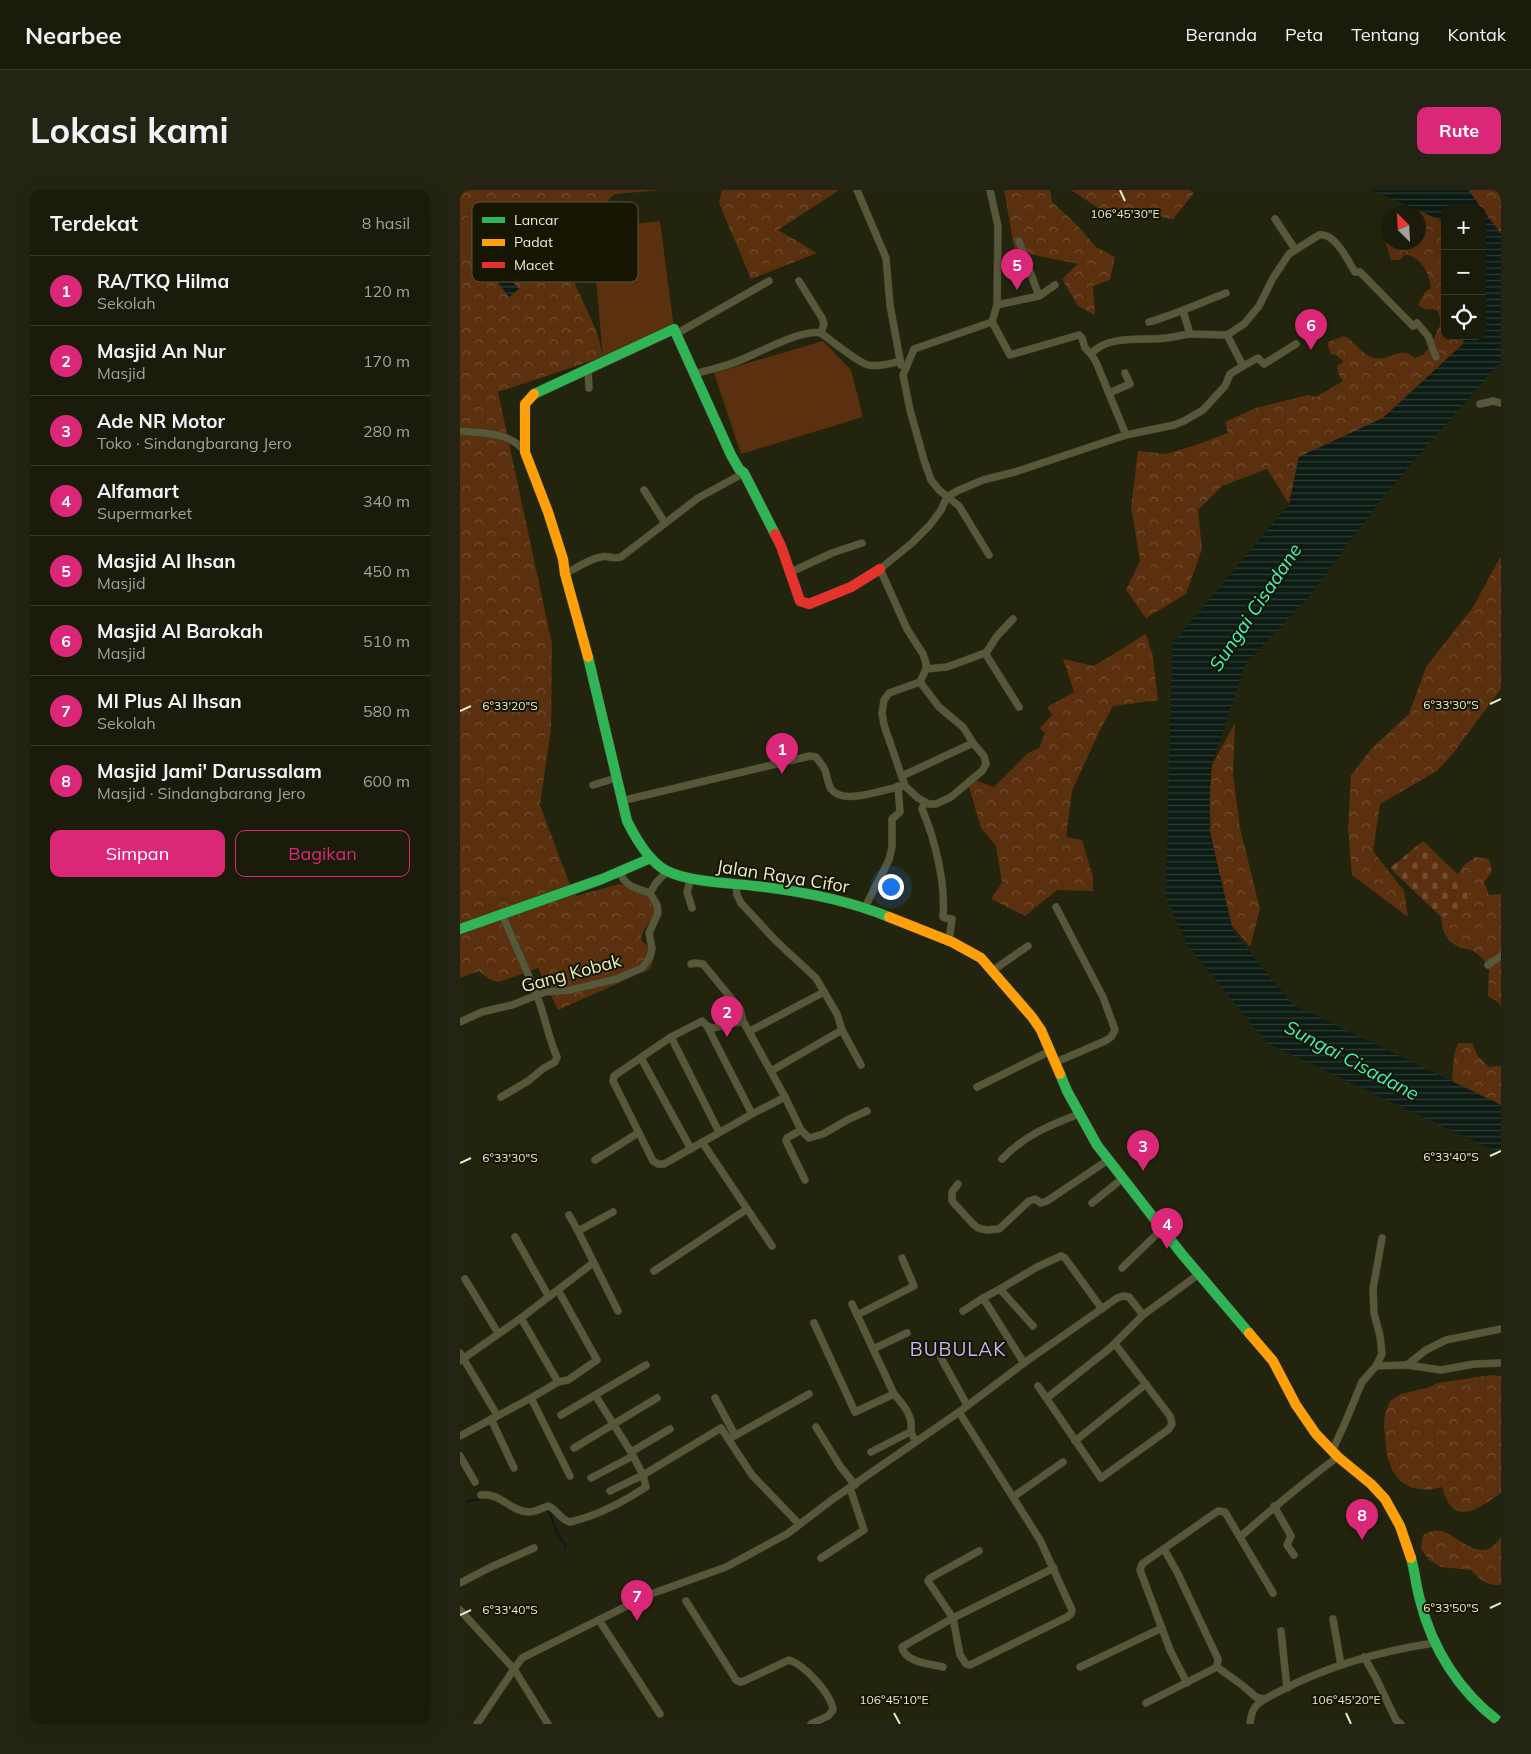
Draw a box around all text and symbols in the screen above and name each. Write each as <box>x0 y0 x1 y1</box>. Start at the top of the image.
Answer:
text: Nearbee <box>25 20 122 50</box>
text: Beranda <box>1186 23 1257 46</box>
text: Peta <box>1285 23 1323 46</box>
text: Tentang <box>1351 23 1420 46</box>
text: Kontak <box>1448 23 1506 46</box>
button: Rute <box>1417 107 1501 154</box>
text: Lokasi kami <box>30 108 229 152</box>
legend <box>472 202 638 282</box>
north arrow <box>1381 205 1426 250</box>
map controls <box>1441 205 1486 340</box>
button: + <box>1441 205 1486 250</box>
text: 106°45'30"E <box>1090 206 1160 221</box>
text: Terdekat <box>50 210 138 236</box>
text: Lancar <box>514 211 560 229</box>
text: 8 hasil <box>362 213 410 233</box>
text: Padat <box>514 233 553 251</box>
pin: 5 <box>1001 249 1033 290</box>
button: − <box>1441 250 1486 295</box>
text: Macet <box>514 256 554 274</box>
text: RA/TKQ Hilma <box>97 269 229 293</box>
text: 1 <box>61 281 71 301</box>
text: 120 m <box>363 281 410 301</box>
text: Sekolah <box>97 293 156 313</box>
button: locate <box>1441 295 1486 340</box>
pin: 6 <box>1295 309 1327 350</box>
text: Masjid An Nur <box>97 339 226 363</box>
text: 2 <box>61 351 71 371</box>
text: 170 m <box>363 351 410 371</box>
text: Masjid <box>97 363 145 383</box>
text: Ade NR Motor <box>97 409 225 433</box>
text: 3 <box>61 421 71 441</box>
text: 280 m <box>363 421 410 441</box>
text: Toko · Sindangbarang Jero <box>97 433 292 453</box>
text: Alfamart <box>97 479 179 503</box>
text: 4 <box>61 491 71 511</box>
text: 340 m <box>363 491 410 511</box>
text: Supermarket <box>97 503 192 523</box>
water label: Sungai Cisadane <box>1203 539 1307 675</box>
text: Masjid Al Ihsan <box>97 549 236 573</box>
text: 5 <box>61 561 71 581</box>
text: 450 m <box>363 561 410 581</box>
text: Masjid <box>97 573 145 593</box>
text: Masjid Al Barokah <box>97 619 263 643</box>
text: 6 <box>61 631 71 651</box>
text: 510 m <box>363 631 410 651</box>
text: Masjid <box>97 643 145 663</box>
text: MI Plus Al Ihsan <box>97 689 242 713</box>
text: 6°33'30"S <box>1423 697 1479 712</box>
text: 6°33'20"S <box>482 698 538 713</box>
text: 7 <box>61 701 71 721</box>
text: 580 m <box>363 701 410 721</box>
text: Sekolah <box>97 713 156 733</box>
pin: 1 <box>766 733 798 774</box>
text: Masjid Jami' Darussalam <box>97 759 322 783</box>
text: 8 <box>61 771 71 791</box>
text: 600 m <box>363 771 410 791</box>
text: Masjid · Sindangbarang Jero <box>97 783 305 803</box>
button: Simpan <box>50 830 225 877</box>
button: Bagikan <box>235 830 410 877</box>
street label: Jalan Raya Cifor <box>715 854 852 898</box>
your location <box>878 874 904 900</box>
street label: Gang Kobak <box>519 948 624 997</box>
pin: 2 <box>711 996 743 1037</box>
water label: Sungai Cisadane <box>1281 1014 1423 1106</box>
pin: 3 <box>1127 1130 1159 1171</box>
text: 6°33'40"S <box>1423 1149 1479 1164</box>
text: 6°33'30"S <box>482 1150 538 1165</box>
pin: 4 <box>1151 1208 1183 1249</box>
district label: BUBULAK <box>910 1337 1006 1361</box>
pin: 8 <box>1346 1499 1378 1540</box>
pin: 7 <box>621 1580 653 1621</box>
text: 6°33'50"S <box>1423 1600 1479 1615</box>
text: 6°33'40"S <box>482 1602 538 1617</box>
text: 106°45'10"E <box>859 1692 929 1707</box>
text: 106°45'20"E <box>1311 1692 1381 1707</box>

